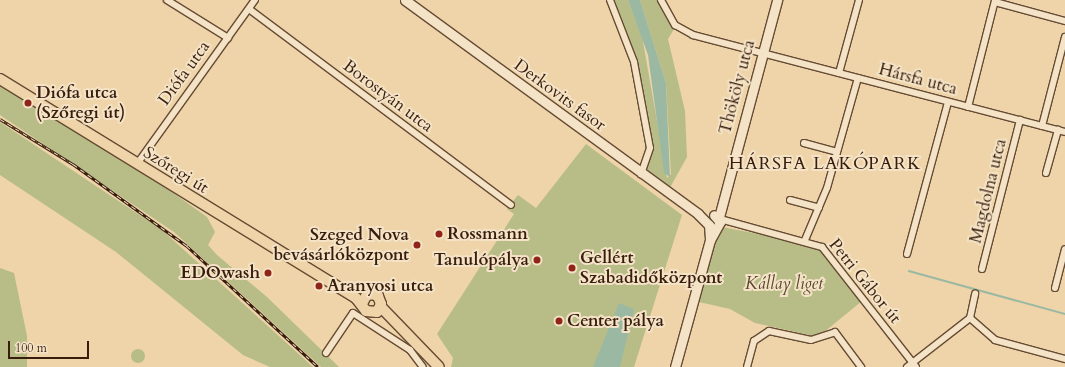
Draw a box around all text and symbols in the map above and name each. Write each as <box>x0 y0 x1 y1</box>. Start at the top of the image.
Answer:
street label: Diófa utca <box>154 37 214 109</box>
street label: Thököly utca <box>715 38 759 136</box>
street label: Borostyán utca <box>339 55 437 137</box>
street label: Derkovits fasor <box>510 55 610 135</box>
street label: Hársfa utca <box>877 59 959 99</box>
place label: Diófa utca (Szőregi út) <box>36 83 125 123</box>
marker: Diófa utca (Szőregi út) <box>23 98 33 108</box>
street label: Magdolna utca <box>965 137 1011 245</box>
street label: Szőregi út <box>140 142 212 198</box>
district label: HÁRSFA LAKÓPARK <box>729 153 921 175</box>
place label: Rossmann <box>447 224 528 244</box>
place label: Szeged Nova bevásárlóközpont <box>273 225 409 265</box>
marker: Rossmann <box>434 229 444 239</box>
street label: Petri Gábor út <box>825 234 905 328</box>
marker: Szeged Nova bevásárlóközpont <box>412 240 422 250</box>
place label: Gellért Szabadidőközpont <box>580 248 722 288</box>
place label: Tanulópálya <box>434 250 529 270</box>
marker: Tanulópálya <box>532 255 542 265</box>
place label: EDOwash <box>180 263 260 283</box>
marker: Gellért Szabadidőközpont <box>567 263 577 273</box>
marker: EDOwash <box>263 268 273 278</box>
park label: Kállay liget <box>745 274 823 294</box>
place label: Aranyosi utca <box>327 276 433 296</box>
marker: Aranyosi utca <box>314 281 324 291</box>
place label: Center pálya <box>567 311 664 331</box>
marker: Center pálya <box>554 316 564 326</box>
scale bar <box>10 333 91 359</box>
text: 100 m <box>15 340 47 356</box>

